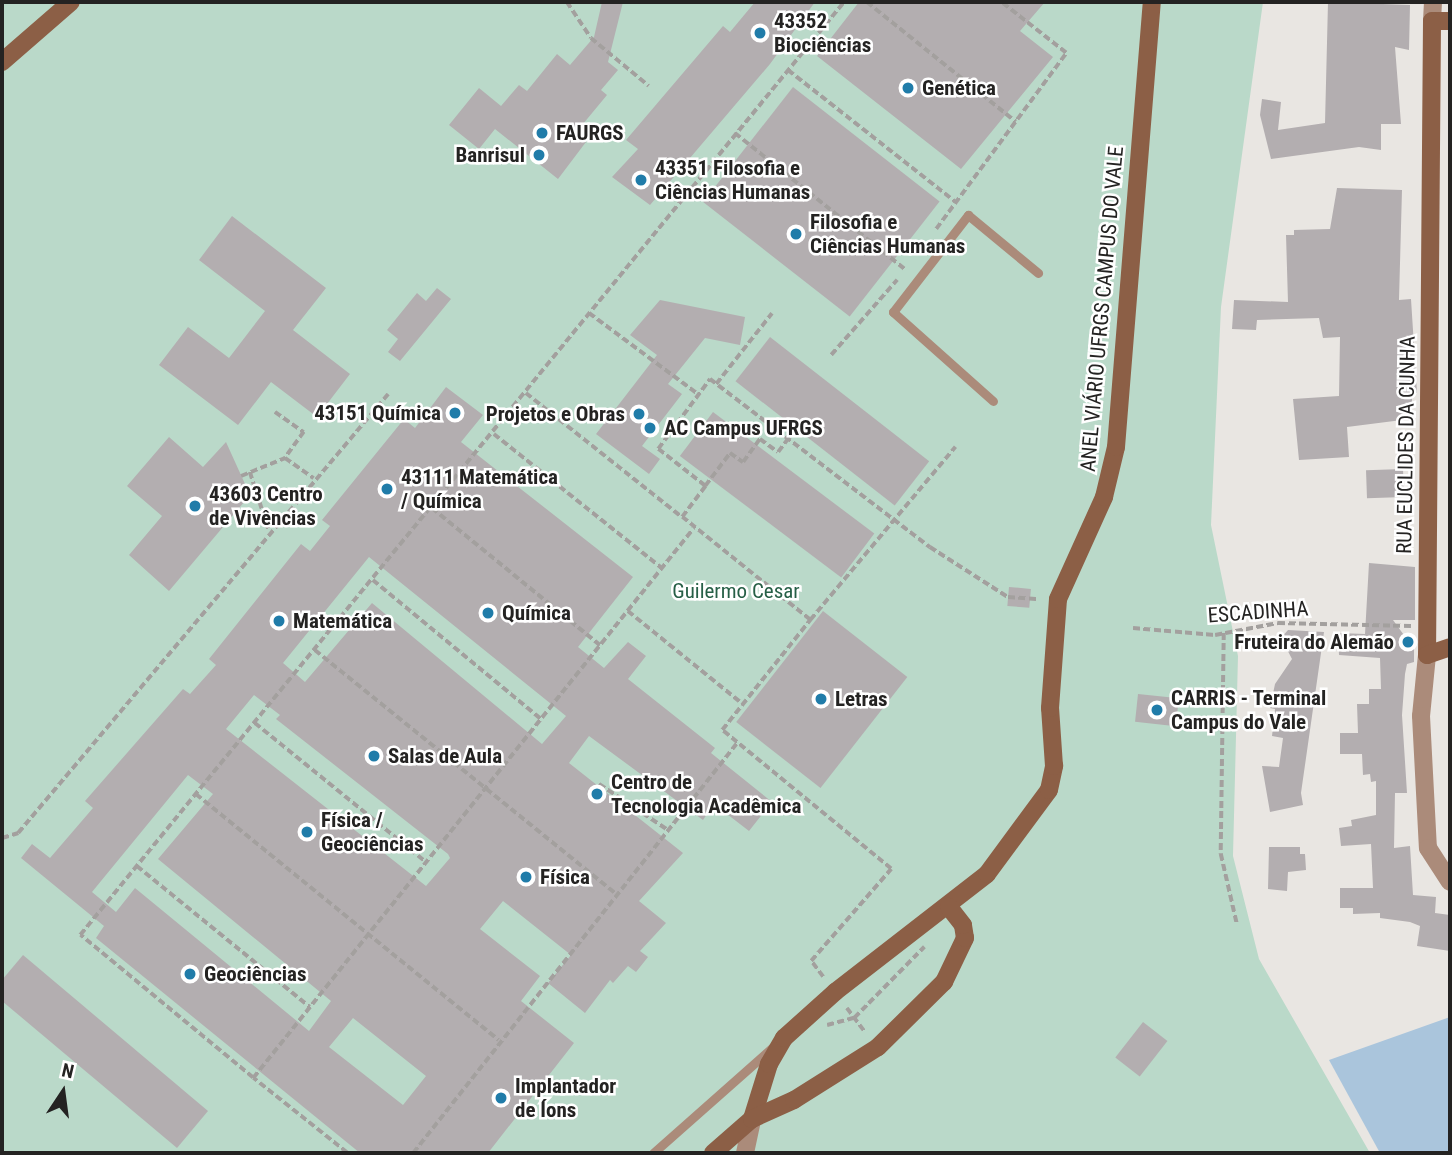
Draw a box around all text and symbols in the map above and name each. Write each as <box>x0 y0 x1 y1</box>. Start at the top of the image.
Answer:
place label: 43352 Biociências <box>774 8 871 58</box>
marker: 43352 Biociências <box>752 25 768 41</box>
place label: Genética <box>922 75 996 101</box>
marker: Genética <box>900 80 916 96</box>
place label: FAURGS <box>556 120 624 146</box>
marker: FAURGS <box>534 125 550 141</box>
place label: Banrisul <box>456 142 525 168</box>
street label: ANEL VIÁRIO UFRGS CAMPUS DO VALE <box>1075 145 1129 473</box>
marker: Banrisul <box>531 147 547 163</box>
place label: 43351 Filosofia e Ciências Humanas <box>655 155 810 205</box>
marker: 43351 Filosofia e Ciências Humanas <box>633 172 649 188</box>
place label: Filosofia e Ciências Humanas <box>810 209 965 259</box>
marker: Filosofia e Ciências Humanas <box>788 226 804 242</box>
street label: RUA EUCLIDES DA CUNHA <box>1392 336 1420 554</box>
place label: 43151 Química <box>314 400 441 426</box>
place label: Projetos e Obras <box>486 401 625 427</box>
marker: 43151 Química <box>447 405 463 421</box>
marker: Projetos e Obras <box>631 406 647 422</box>
place label: AC Campus UFRGS <box>664 415 823 441</box>
marker: AC Campus UFRGS <box>642 420 658 436</box>
place label: 43111 Matemática / Química <box>401 464 558 514</box>
place label: 43603 Centro de Vivências <box>209 481 323 531</box>
marker: 43111 Matemática / Química <box>379 481 395 497</box>
marker: 43603 Centro de Vivências <box>187 498 203 514</box>
park label: Guilermo Cesar <box>672 578 800 604</box>
street label: ESCADINHA <box>1207 596 1309 628</box>
place label: Química <box>502 600 571 626</box>
marker: Química <box>480 605 496 621</box>
place label: Matemática <box>293 608 392 634</box>
marker: Matemática <box>271 613 287 629</box>
place label: Fruteira do Alemão <box>1234 629 1394 655</box>
marker: Fruteira do Alemão <box>1400 634 1416 650</box>
place label: CARRIS - Terminal Campus do Vale <box>1171 685 1327 735</box>
place label: Letras <box>835 686 888 712</box>
marker: Letras <box>813 691 829 707</box>
marker: CARRIS - Terminal Campus do Vale <box>1149 702 1165 718</box>
place label: Salas de Aula <box>388 743 502 769</box>
marker: Salas de Aula <box>366 748 382 764</box>
place label: Centro de Tecnologia Acadêmica <box>611 769 801 819</box>
marker: Centro de Tecnologia Acadêmica <box>589 786 605 802</box>
place label: Física / Geociências <box>321 807 424 857</box>
marker: Física / Geociências <box>299 824 315 840</box>
place label: Física <box>540 864 590 890</box>
marker: Física <box>518 869 534 885</box>
place label: Geociências <box>204 961 307 987</box>
marker: Geociências <box>182 966 198 982</box>
north arrow <box>28 1057 98 1127</box>
text: N <box>60 1059 76 1084</box>
place label: Implantador de Íons <box>515 1073 616 1123</box>
marker: Implantador de Íons <box>493 1090 509 1106</box>

